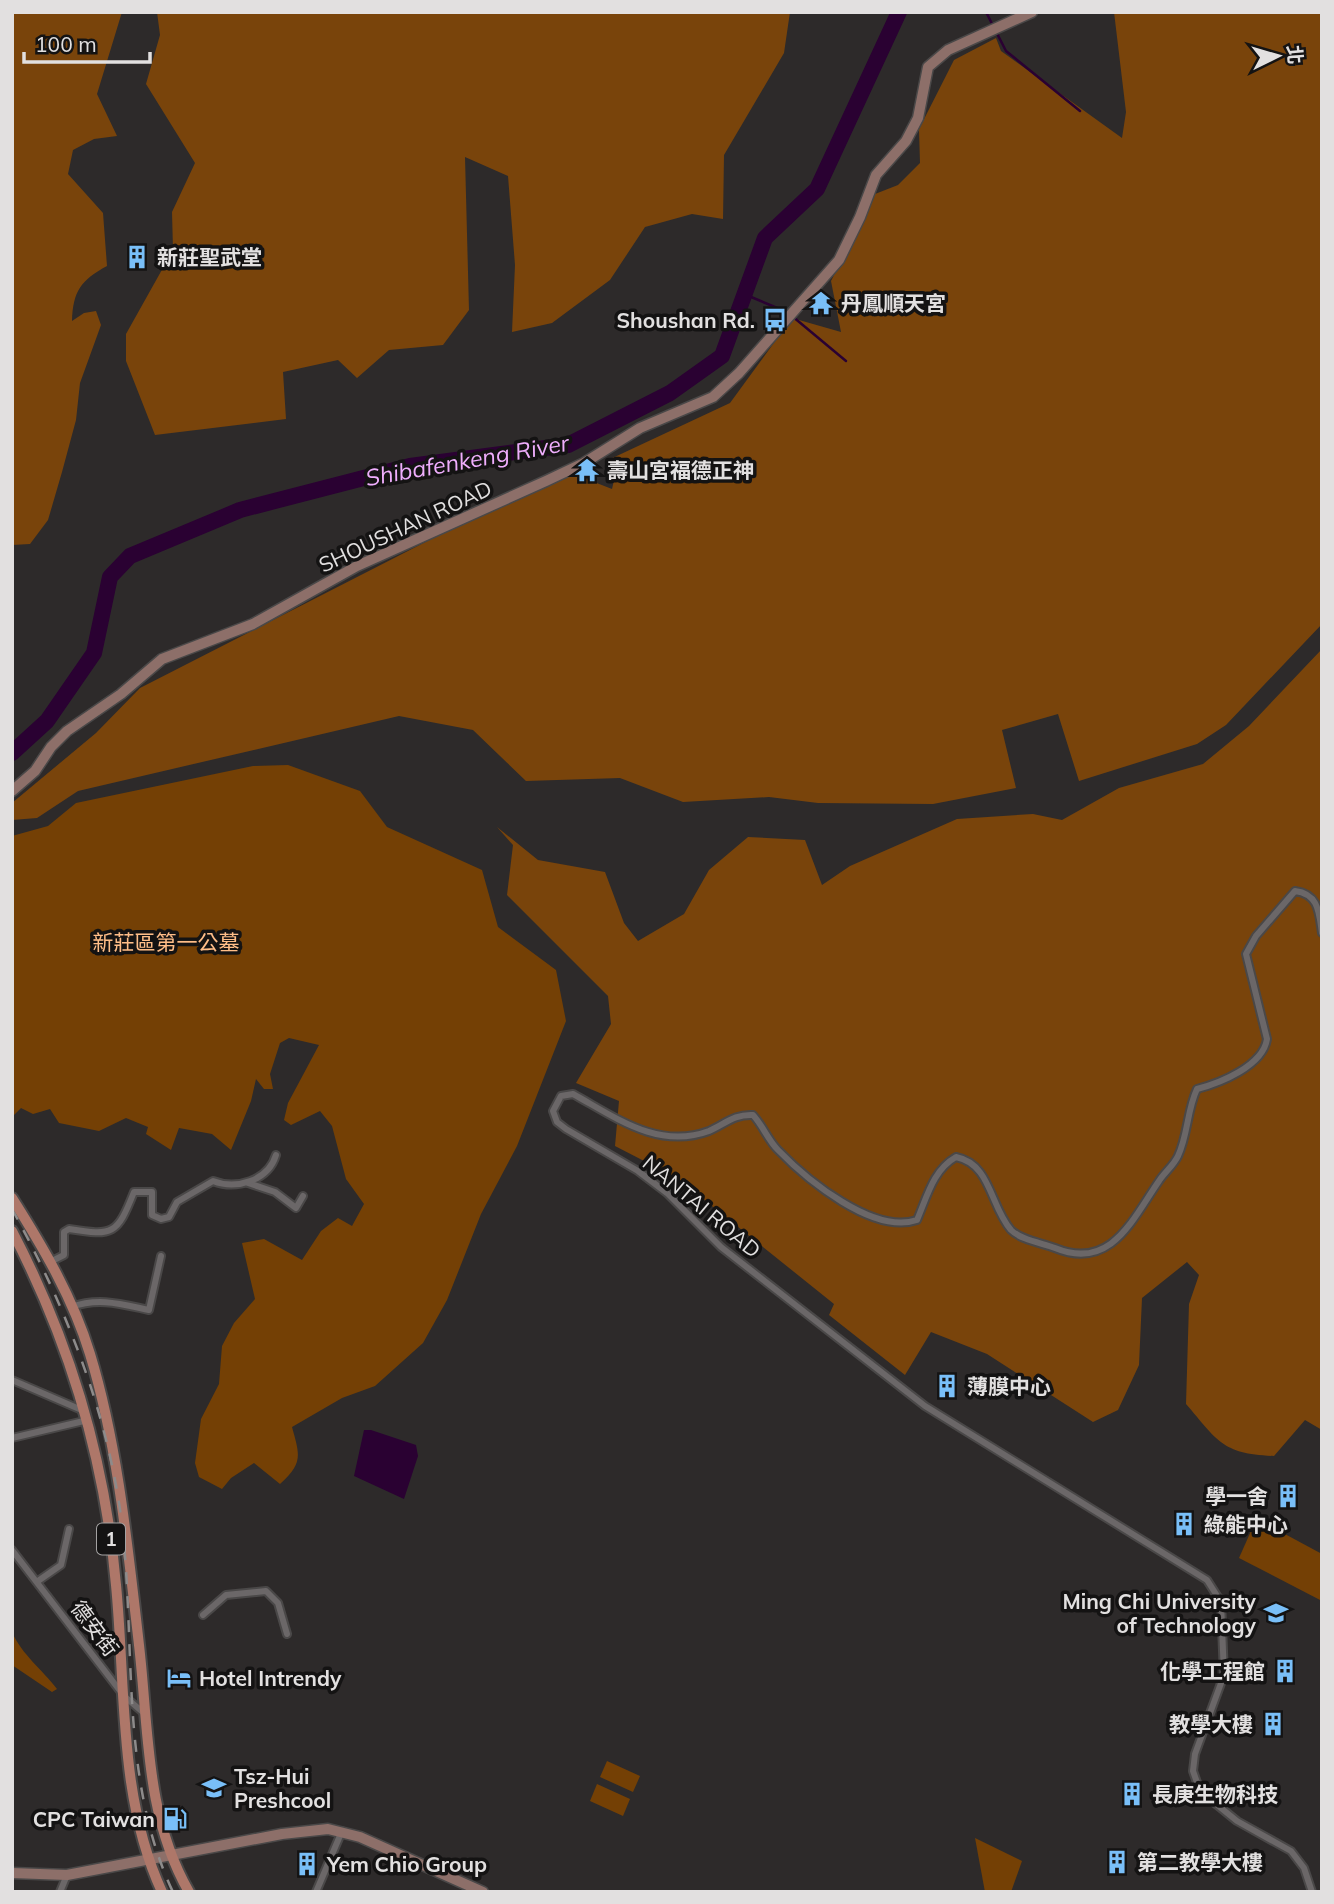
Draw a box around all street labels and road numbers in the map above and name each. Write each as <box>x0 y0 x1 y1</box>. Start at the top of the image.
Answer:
street label: SHOUSHAN ROAD <box>314 474 496 578</box>
street label: NANTAI ROAD <box>638 1149 766 1263</box>
road number: 1 <box>97 1524 125 1554</box>
street label: 德安街 <box>66 1595 124 1661</box>

